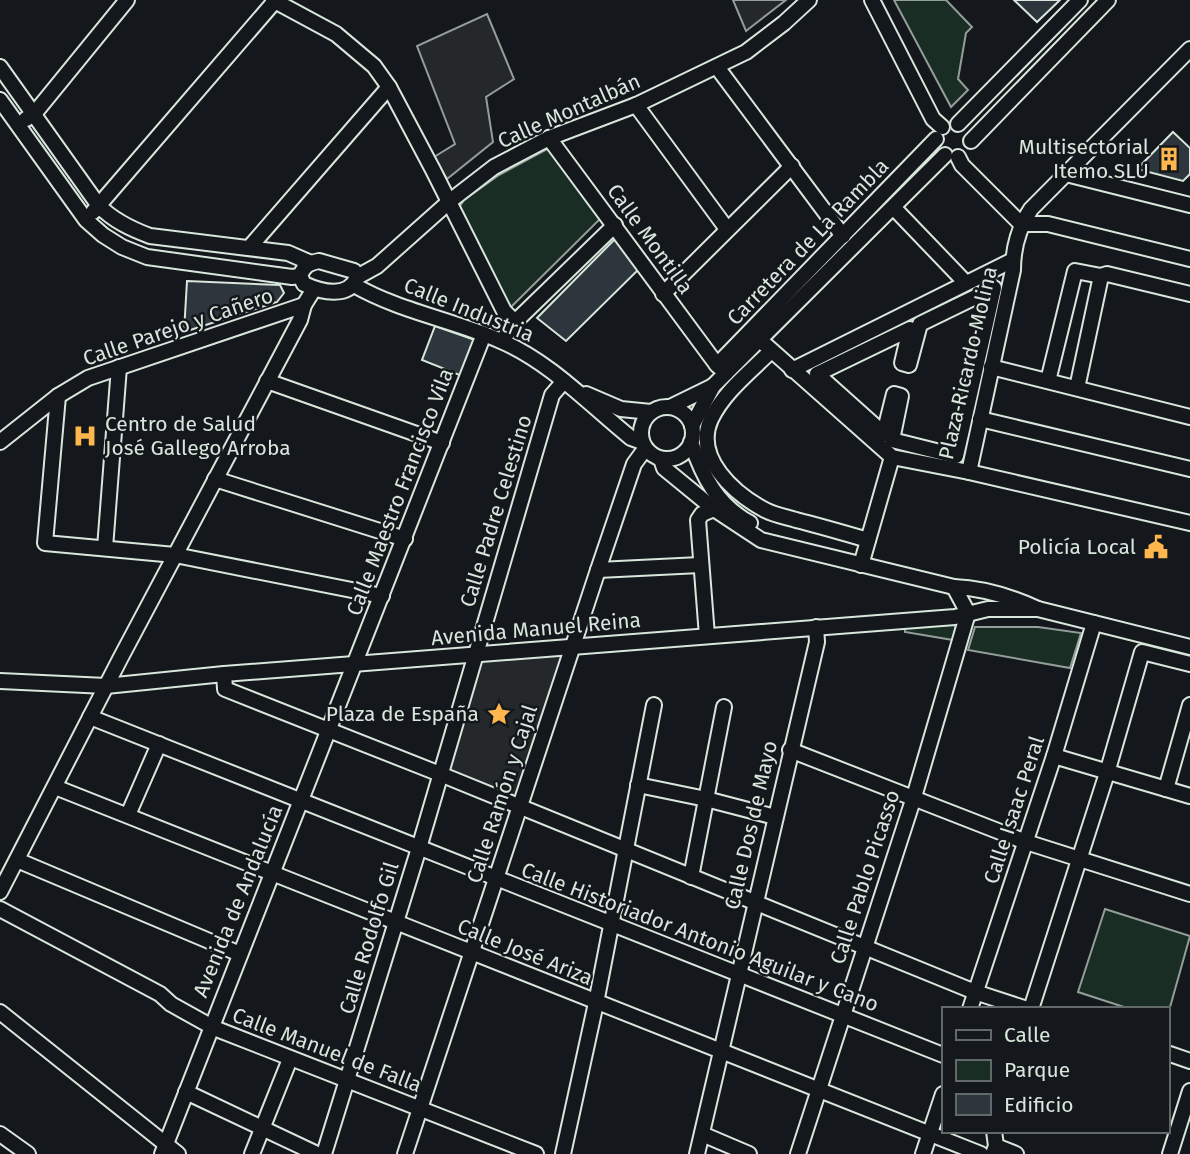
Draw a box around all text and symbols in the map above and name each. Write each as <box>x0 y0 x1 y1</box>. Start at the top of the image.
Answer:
street label: Calle Montalbán <box>494 68 644 154</box>
place label: Multisectorial Itemo SLU <box>1019 134 1149 184</box>
building icon: Multisectorial Itemo SLU <box>1155 145 1183 173</box>
street label: Carretera de La Rambla <box>722 153 894 331</box>
street label: Calle Montilla <box>601 179 699 299</box>
street label: Plaza Ricardo Molina <box>933 264 1003 462</box>
street label: Calle Industria <box>400 272 538 348</box>
street label: Calle Parejo y Cañero <box>79 282 277 372</box>
street label: Calle Maestro Francisco Vila <box>341 365 459 619</box>
place label: Centro de Salud José Gallego Arroba <box>105 411 291 461</box>
street label: Calle Padre Celestino <box>454 412 538 610</box>
hospital icon: Centro de Salud José Gallego Arroba <box>71 422 99 450</box>
public building icon: Policía Local <box>1142 533 1170 561</box>
place label: Policía Local <box>1018 534 1136 560</box>
street label: Avenida Manuel Reina <box>430 607 642 651</box>
place icon: Plaza de España <box>485 700 513 728</box>
place label: Plaza de España <box>326 701 479 727</box>
street label: Calle Ramón y Cajal <box>461 702 543 886</box>
street label: Calle Isaac Peral <box>978 733 1050 887</box>
street label: Calle Dos de Mayo <box>719 738 783 912</box>
street label: Calle Pablo Picasso <box>825 787 905 967</box>
street label: Avenida de Andalucía <box>188 801 288 1001</box>
street label: Calle Historiador Antonio Aguilar y Cano <box>518 857 882 1017</box>
street label: Calle Rodolfo Gil <box>334 859 404 1017</box>
street label: Calle José Ariza <box>453 913 597 991</box>
street label: Calle Manuel de Falla <box>229 1002 425 1098</box>
legend <box>942 1007 1169 1133</box>
text: Calle <box>1004 1022 1050 1048</box>
text: Parque <box>1004 1057 1070 1083</box>
text: Edificio <box>1004 1092 1074 1118</box>

